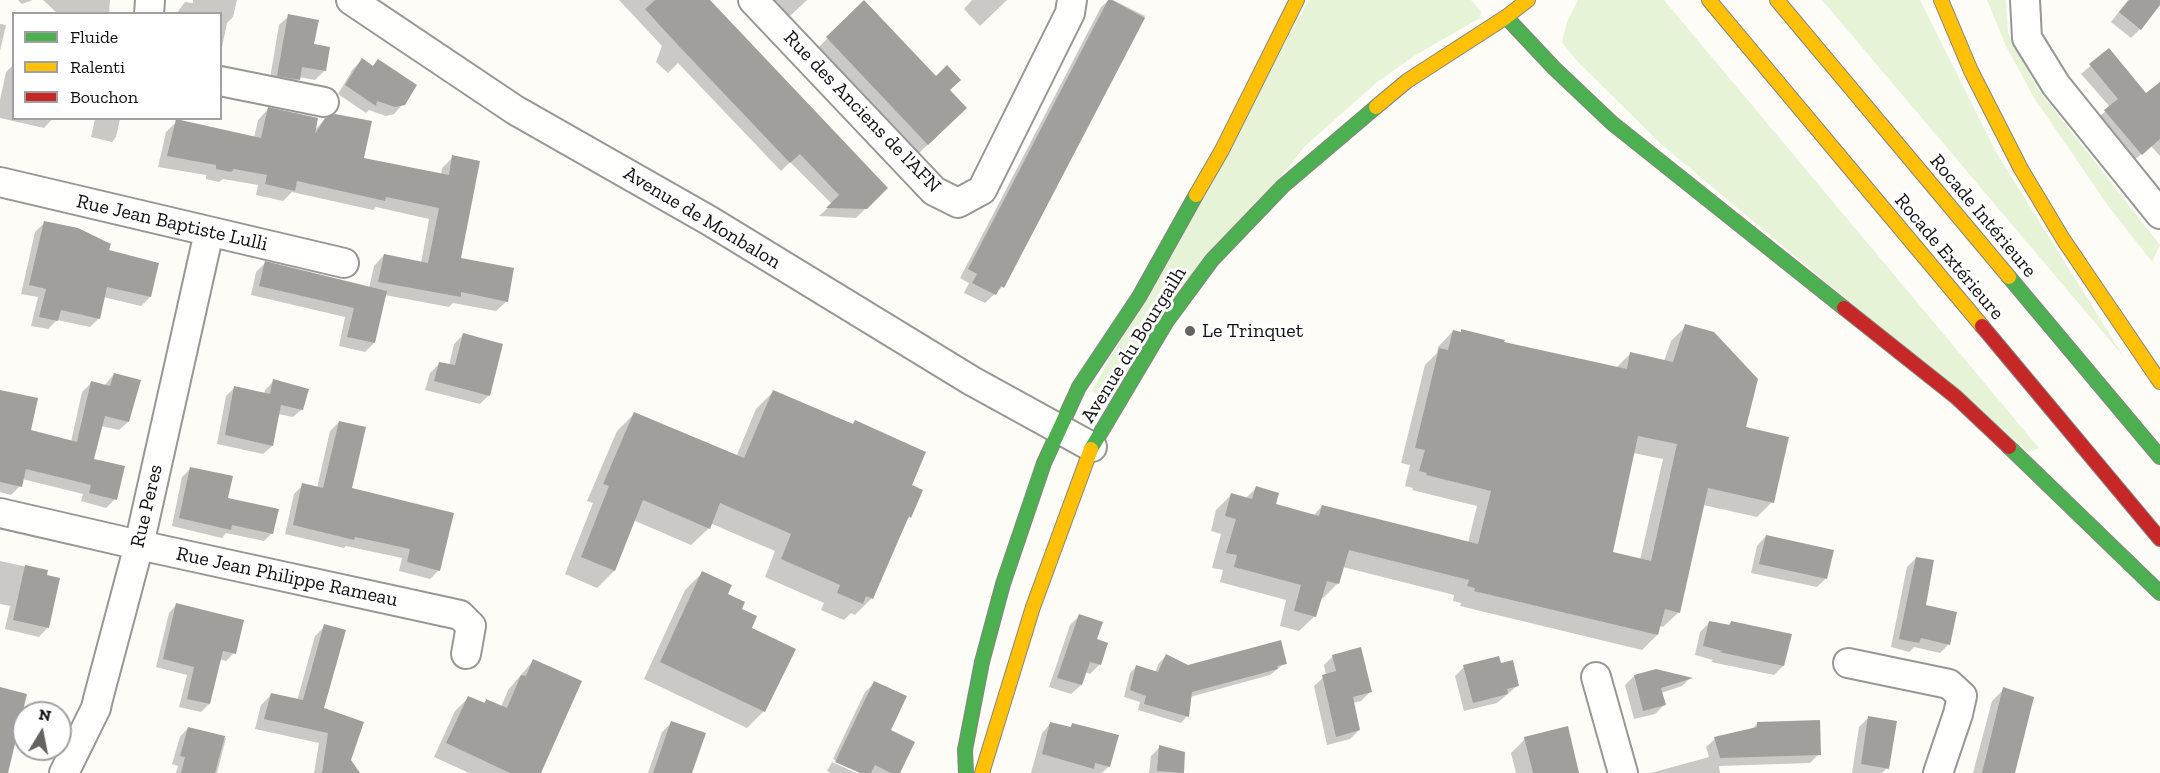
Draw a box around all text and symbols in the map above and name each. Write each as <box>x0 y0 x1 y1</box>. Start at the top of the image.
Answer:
legend <box>12 12 222 120</box>
text: Fluide <box>70 26 118 48</box>
street label: Rue des Anciens de l'AFN <box>778 26 946 198</box>
text: Ralenti <box>70 56 125 78</box>
text: Bouchon <box>70 86 138 108</box>
street label: Rocade Intérieure <box>1925 150 2041 282</box>
street label: Avenue de Monbalon <box>619 162 785 274</box>
street label: Rue Jean Baptiste Lulli <box>74 189 270 257</box>
street label: Rocade Extérieure <box>1889 189 2009 325</box>
street label: Avenue du Bourgailh <box>1076 263 1192 427</box>
place label: Le Trinquet <box>1202 319 1303 343</box>
marker: Le Trinquet <box>1183 324 1197 338</box>
street label: Rue Peres <box>126 462 168 550</box>
street label: Rue Jean Philippe Rameau <box>174 542 400 612</box>
north arrow <box>12 701 72 761</box>
text: N <box>37 704 53 725</box>

